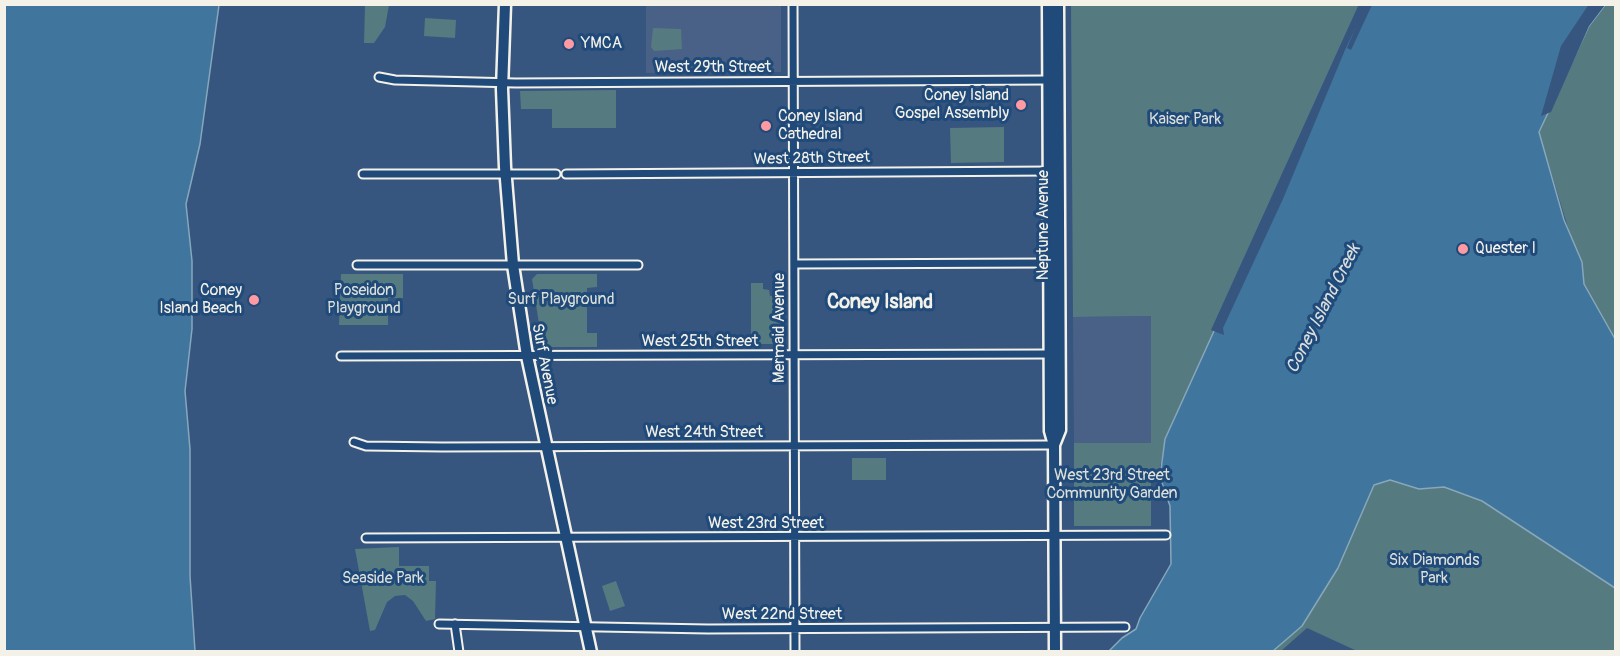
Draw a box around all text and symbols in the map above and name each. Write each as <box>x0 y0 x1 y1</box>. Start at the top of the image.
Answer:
place label: YMCA <box>581 34 622 54</box>
marker: YMCA <box>562 37 576 51</box>
street label: West 29th Street <box>655 58 771 78</box>
place label: Coney Island Gospel Assembly <box>895 86 1009 124</box>
marker: Coney Island Gospel Assembly <box>1014 98 1028 112</box>
place label: Coney Island Cathedral <box>778 107 863 145</box>
park label: Kaiser Park <box>1149 110 1221 130</box>
marker: Coney Island Cathedral <box>759 119 773 133</box>
street label: West 28th Street <box>754 148 870 170</box>
street label: Neptune Avenue <box>1034 170 1054 280</box>
place label: Quester I <box>1475 239 1536 259</box>
water label: Coney Island Creek <box>1282 241 1366 377</box>
marker: Quester I <box>1456 242 1470 256</box>
street label: Mermaid Avenue <box>770 273 790 383</box>
place label: Coney Island Beach <box>159 281 242 319</box>
park label: Poseidon Playground <box>327 281 401 319</box>
park label: Surf Playground <box>508 290 614 310</box>
district label: Coney Island <box>827 291 933 315</box>
marker: Coney Island Beach <box>247 293 261 307</box>
street label: Surf Avenue <box>527 322 561 406</box>
street label: West 25th Street <box>641 332 759 352</box>
street label: West 24th Street <box>645 423 763 443</box>
park label: West 23rd Street Community Garden <box>1046 466 1178 504</box>
street label: West 23rd Street <box>708 514 824 534</box>
park label: Six Diamonds Park <box>1389 551 1479 589</box>
park label: Seaside Park <box>342 569 424 589</box>
street label: West 22nd Street <box>722 605 842 625</box>

